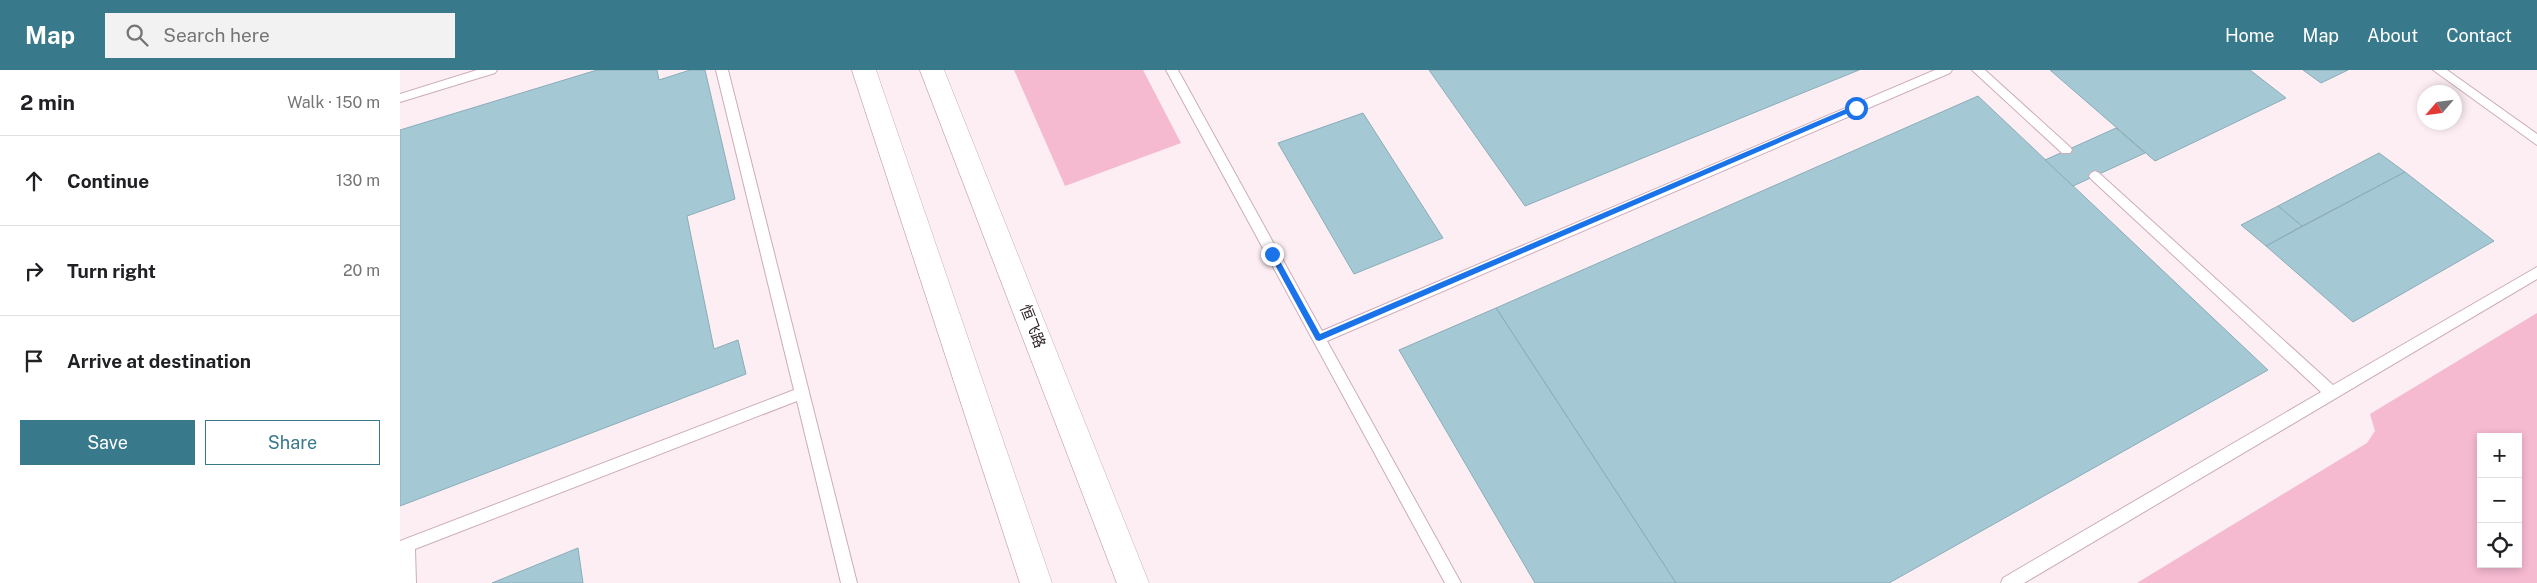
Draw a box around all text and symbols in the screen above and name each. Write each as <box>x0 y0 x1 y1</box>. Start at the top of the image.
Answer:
search box <box>105 13 455 58</box>
text: Map <box>25 21 75 49</box>
icon: search <box>123 21 151 49</box>
text: Search here <box>163 24 270 46</box>
text: Home <box>2225 25 2275 46</box>
text: Map <box>2303 25 2339 46</box>
text: About <box>2367 25 2418 46</box>
text: Contact <box>2446 25 2512 46</box>
north arrow <box>2417 85 2462 130</box>
text: 2 min <box>20 90 75 115</box>
text: Walk · 150 m <box>287 93 380 112</box>
route start <box>1845 97 1868 120</box>
icon: ahead <box>20 167 48 195</box>
text: Continue <box>67 170 149 192</box>
text: 130 m <box>336 171 380 190</box>
route end <box>1261 243 1284 266</box>
icon: right <box>20 257 48 285</box>
text: Turn right <box>67 260 156 282</box>
text: 20 m <box>343 261 380 280</box>
street label: 恒飞路 <box>1017 302 1049 350</box>
icon: arrive <box>20 347 48 375</box>
text: Arrive at destination <box>67 350 251 372</box>
button: Save <box>20 420 195 465</box>
button: Share <box>205 420 380 465</box>
map controls <box>2477 433 2522 568</box>
button: + <box>2477 433 2522 478</box>
button: − <box>2477 478 2522 523</box>
button: locate <box>2477 523 2522 568</box>

